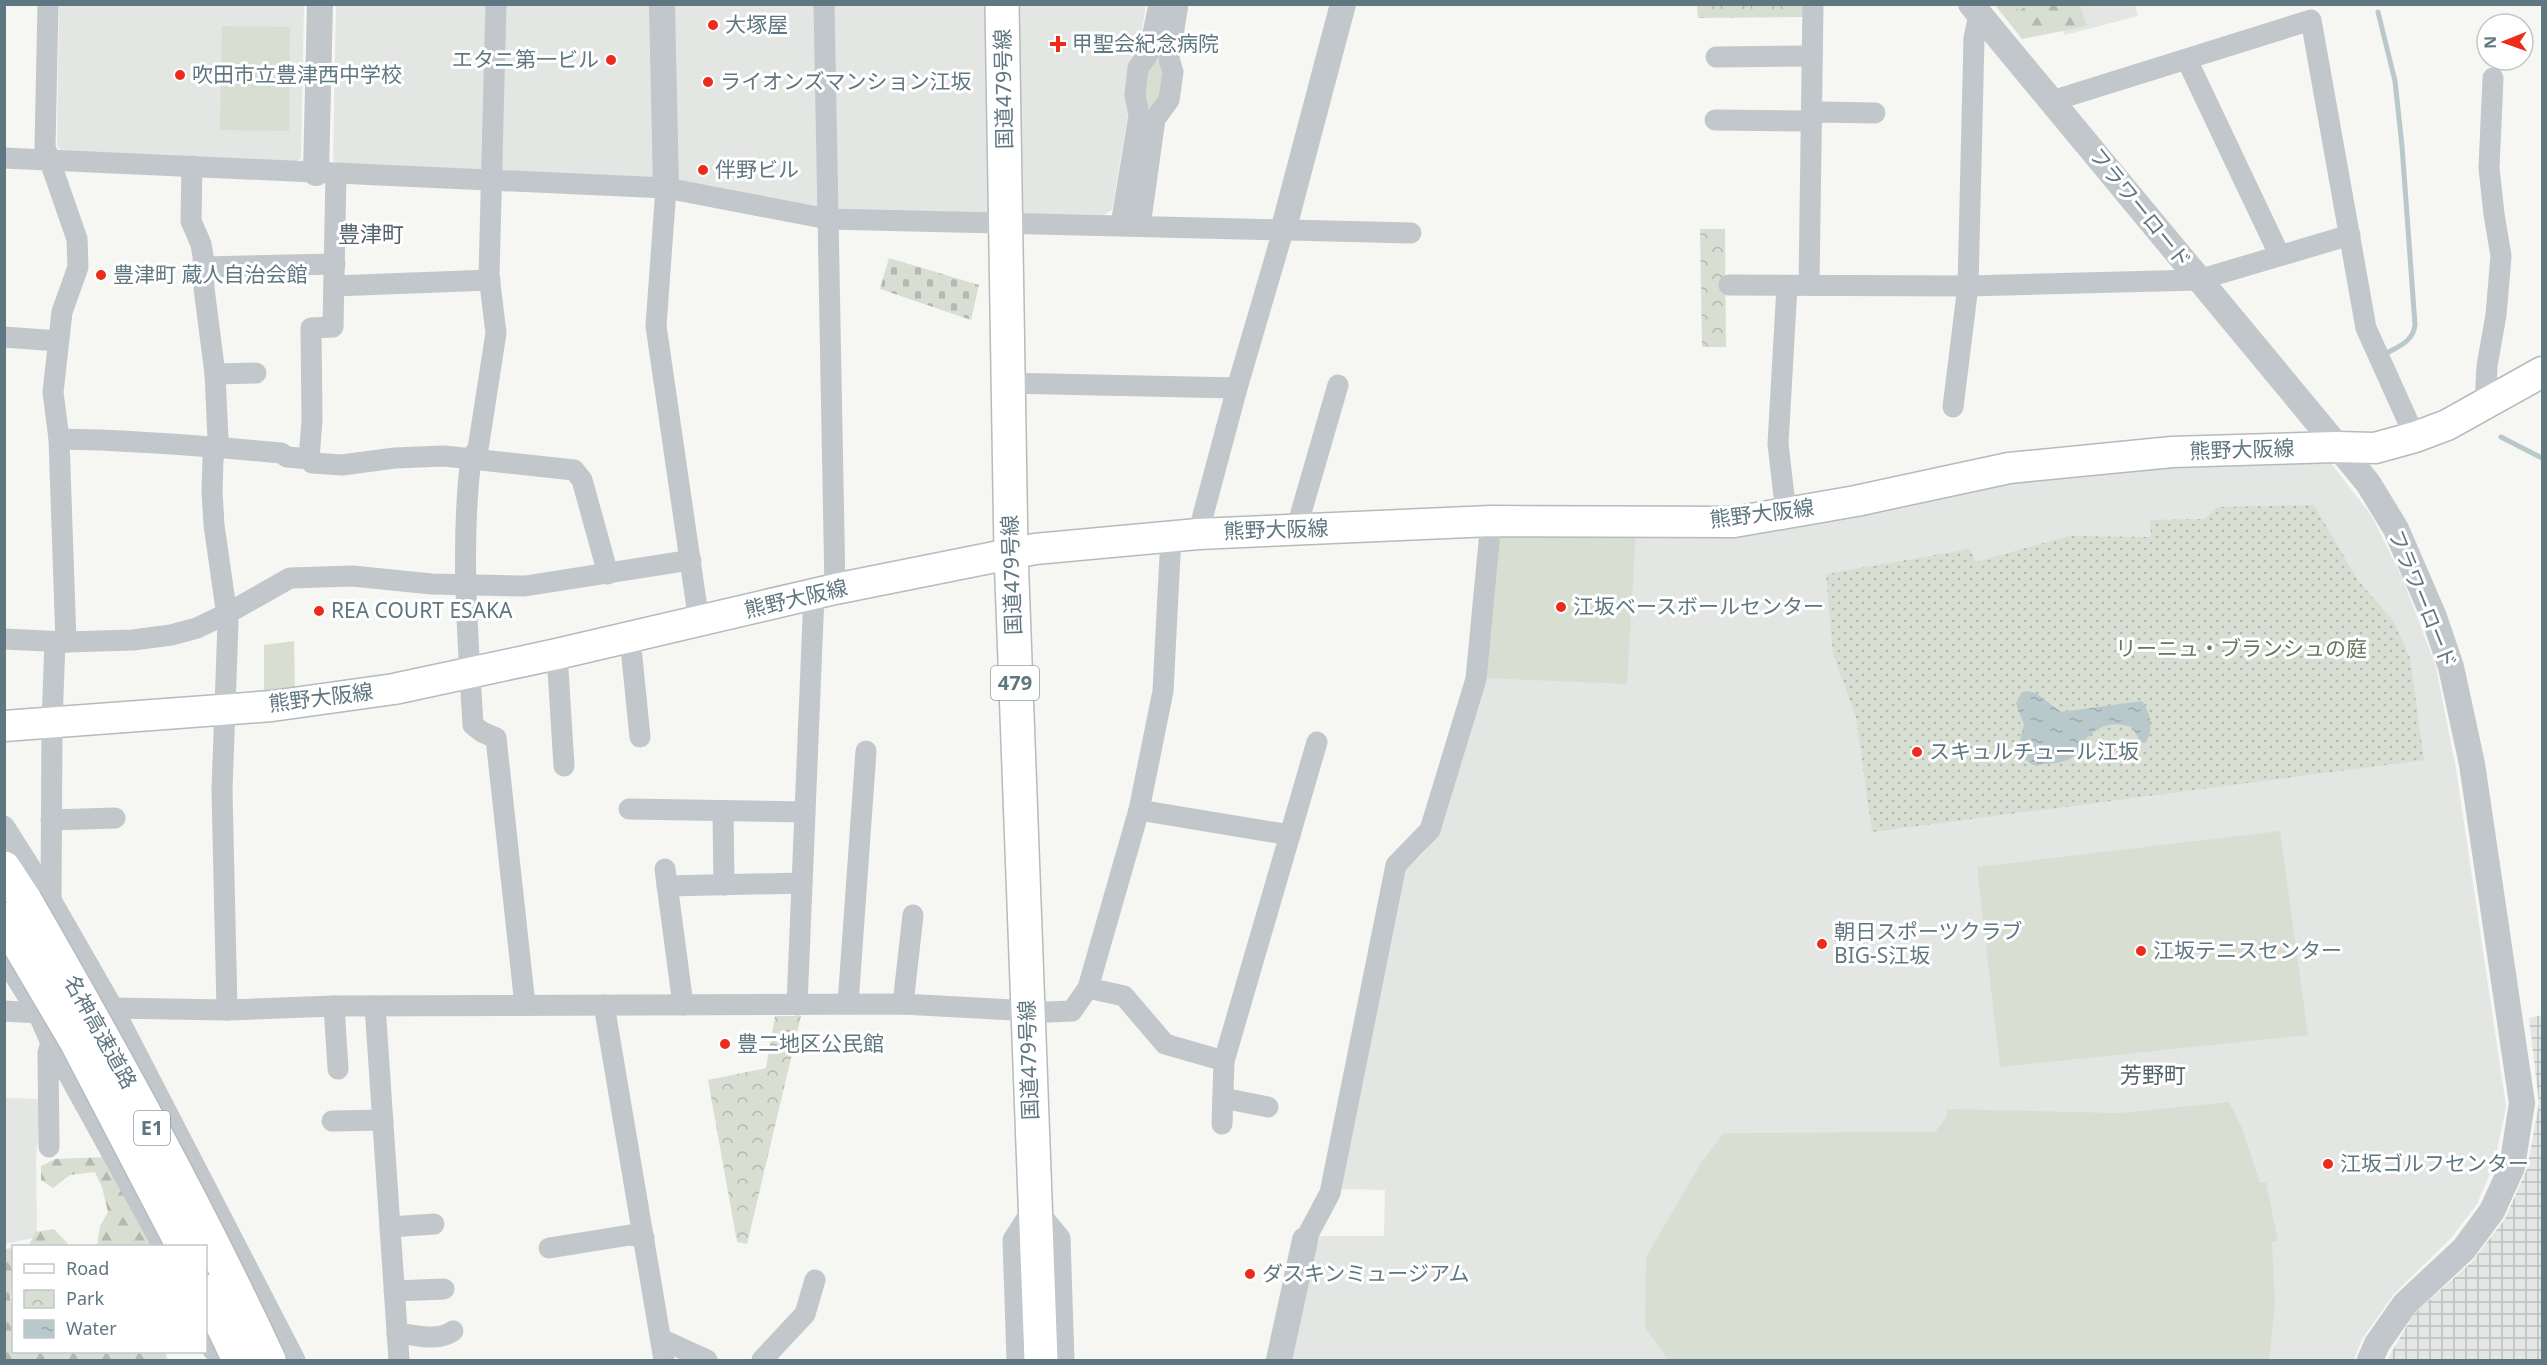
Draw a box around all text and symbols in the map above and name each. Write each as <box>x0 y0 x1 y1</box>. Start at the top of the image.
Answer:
place label: 大塚屋 <box>725 10 788 38</box>
north arrow <box>2475 12 2535 72</box>
marker: 大塚屋 <box>706 18 720 32</box>
street label: 国道479号線 <box>988 29 1018 149</box>
place label: 甲聖会紀念病院 <box>1072 29 1219 57</box>
marker: 甲聖会紀念病院 <box>1049 35 1067 53</box>
text: N <box>2479 36 2501 49</box>
place label: エタニ第一ビル <box>452 45 599 73</box>
marker: エタニ第一ビル <box>604 53 618 67</box>
place label: 吹田市立豊津西中学校 <box>192 60 402 88</box>
place label: ライオンズマンション江坂 <box>720 67 972 95</box>
marker: 吹田市立豊津西中学校 <box>173 68 187 82</box>
marker: ライオンズマンション江坂 <box>701 75 715 89</box>
street label: フラワーロード <box>2084 141 2198 273</box>
place label: 伴野ビル <box>715 155 799 183</box>
marker: 伴野ビル <box>696 163 710 177</box>
district label: 豊津町 <box>338 218 404 248</box>
place label: 豊津町 蔵人自治会館 <box>113 260 307 288</box>
marker: 豊津町 蔵人自治会館 <box>94 268 108 282</box>
street label: 熊野大阪線 <box>2189 433 2295 465</box>
street label: 熊野大阪線 <box>1708 493 1816 533</box>
street label: 熊野大阪線 <box>1223 513 1329 545</box>
street label: 国道479号線 <box>995 515 1027 636</box>
street label: フラワーロード <box>2382 525 2463 672</box>
street label: 熊野大阪線 <box>741 573 850 623</box>
place label: 江坂ベースボールセンター <box>1573 592 1824 620</box>
place label: REA COURT ESAKA <box>331 596 513 624</box>
marker: 江坂ベースボールセンター <box>1554 600 1568 614</box>
marker: REA COURT ESAKA <box>312 604 326 618</box>
park label: リーニュ・ブランシュの庭 <box>2115 634 2367 662</box>
road number: 479 <box>991 666 1039 700</box>
street label: 熊野大阪線 <box>267 677 375 717</box>
place label: スキュルチュール江坂 <box>1929 737 2139 765</box>
marker: スキュルチュール江坂 <box>1910 745 1924 759</box>
place label: 朝日スポーツクラブ BIG-S江坂 <box>1834 917 2023 969</box>
place label: 江坂テニスセンター <box>2153 936 2342 964</box>
marker: 朝日スポーツクラブ BIG-S江坂 <box>1815 937 1829 951</box>
marker: 江坂テニスセンター <box>2134 944 2148 958</box>
street label: 名神高速道路 <box>58 970 144 1093</box>
street label: 国道479号線 <box>1012 1000 1044 1121</box>
place label: 豊二地区公民館 <box>737 1029 884 1057</box>
marker: 豊二地区公民館 <box>718 1037 732 1051</box>
district label: 芳野町 <box>2120 1059 2186 1089</box>
road number: E1 <box>134 1111 170 1145</box>
place label: 江坂ゴルフセンター <box>2340 1149 2529 1177</box>
marker: 江坂ゴルフセンター <box>2321 1157 2335 1171</box>
legend <box>12 1245 207 1353</box>
text: Road <box>66 1256 109 1280</box>
place label: ダスキンミュージアム <box>1262 1259 1469 1287</box>
marker: ダスキンミュージアム <box>1243 1267 1257 1281</box>
text: Park <box>66 1286 104 1310</box>
text: Water <box>66 1316 117 1340</box>

